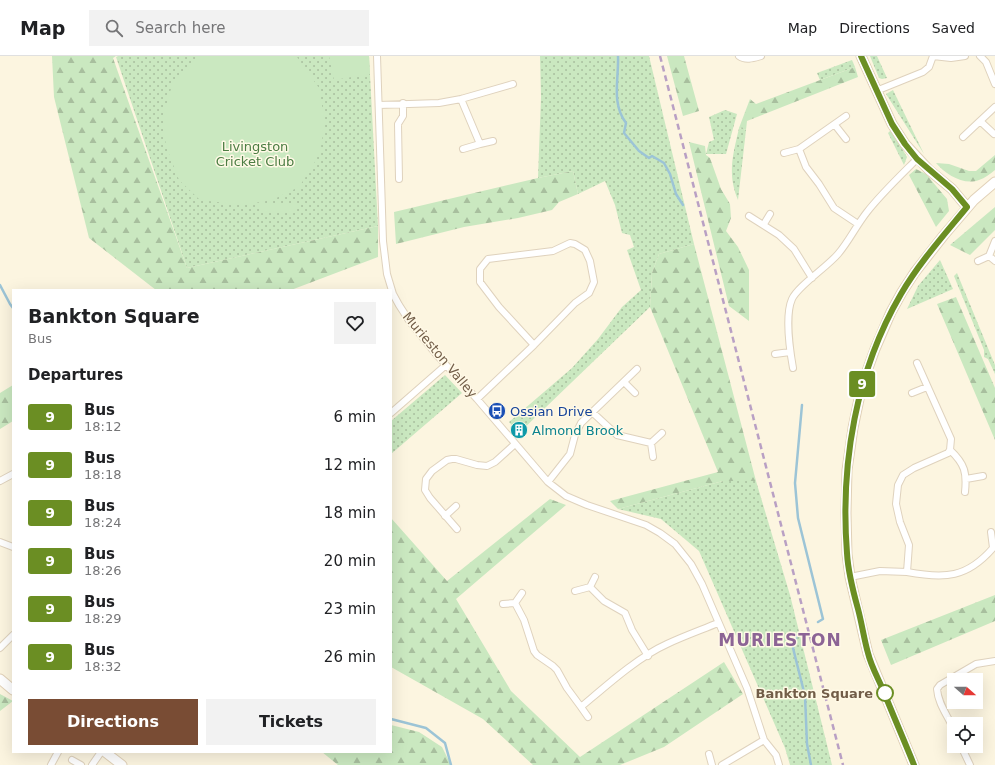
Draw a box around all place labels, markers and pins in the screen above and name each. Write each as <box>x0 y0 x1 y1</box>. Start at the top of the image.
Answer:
bus stop icon: Ossian Drive <box>487 401 507 421</box>
place label: Ossian Drive <box>510 404 592 419</box>
building icon: Almond Brook <box>509 420 529 440</box>
place label: Almond Brook <box>532 423 624 438</box>
marker: Bankton Square <box>876 684 894 702</box>
place label: Bankton Square <box>756 686 873 701</box>

